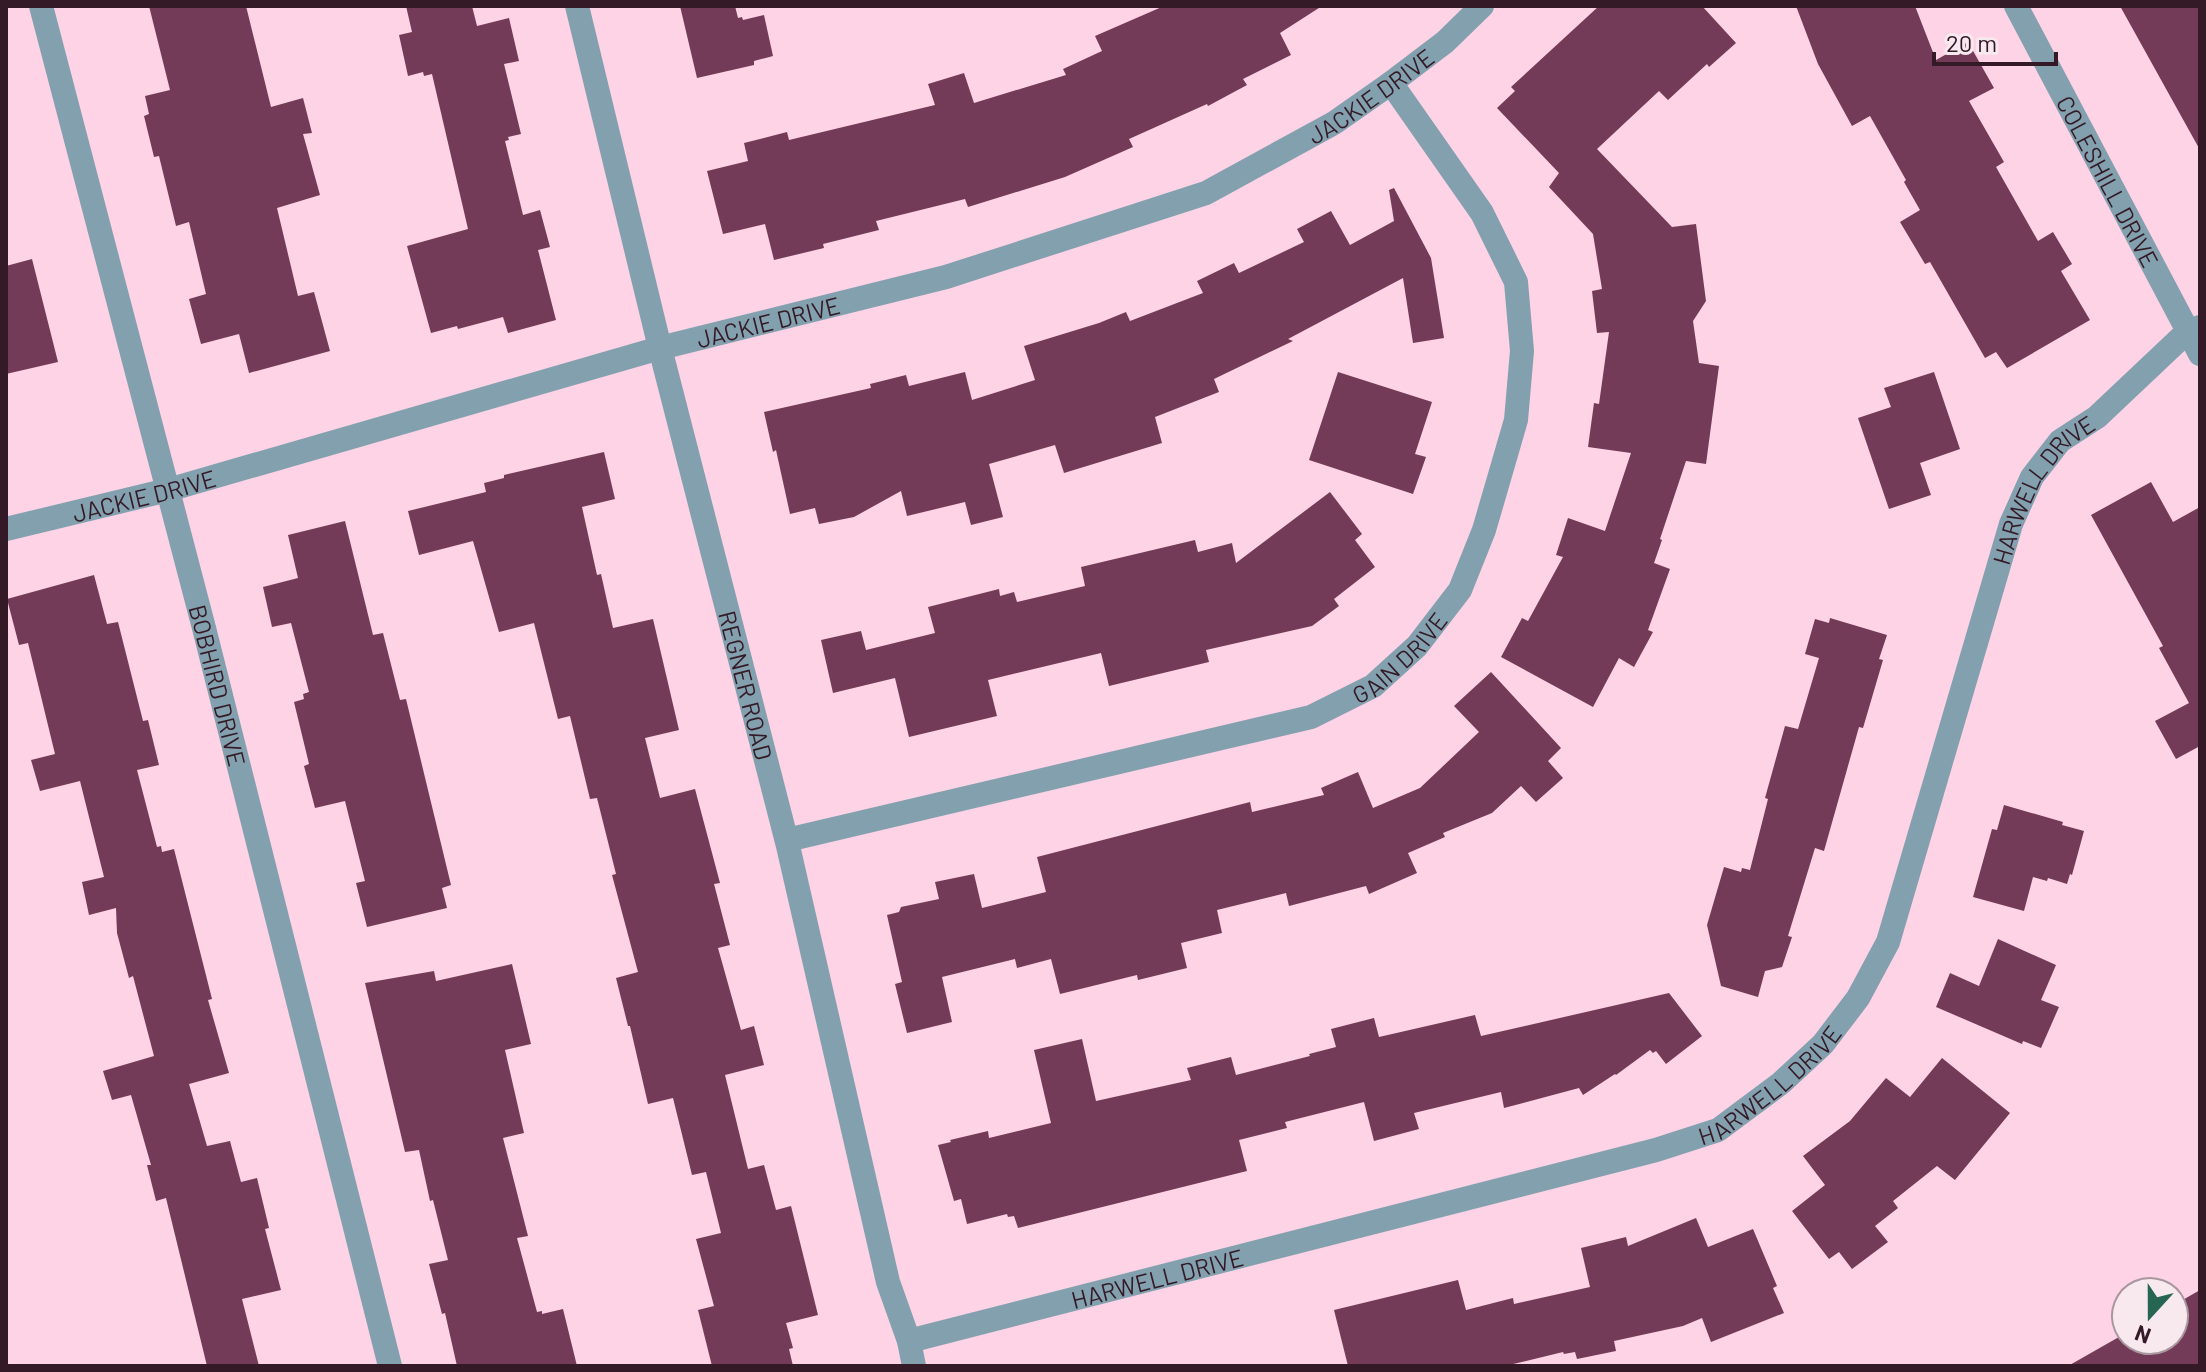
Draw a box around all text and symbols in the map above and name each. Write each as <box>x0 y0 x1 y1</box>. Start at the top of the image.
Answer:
scale bar <box>1934 16 2056 66</box>
text: 20 m <box>1946 28 1997 57</box>
street label: JACKIE DRIVE <box>1303 42 1439 149</box>
street label: COLESHILL DRIVE <box>2051 90 2166 272</box>
street label: JACKIE DRIVE <box>693 289 843 353</box>
street label: HARWELL DRIVE <box>1985 408 2100 568</box>
street label: JACKIE DRIVE <box>69 463 219 527</box>
street label: BOBHIRD DRIVE <box>184 601 253 769</box>
street label: GAIN DRIVE <box>1347 606 1452 709</box>
street label: REGNER ROAD <box>714 607 780 763</box>
street label: HARWELL DRIVE <box>1694 1019 1847 1150</box>
street label: HARWELL DRIVE <box>1068 1242 1246 1313</box>
north arrow <box>2110 1276 2190 1356</box>
text: N <box>2131 1321 2154 1350</box>

